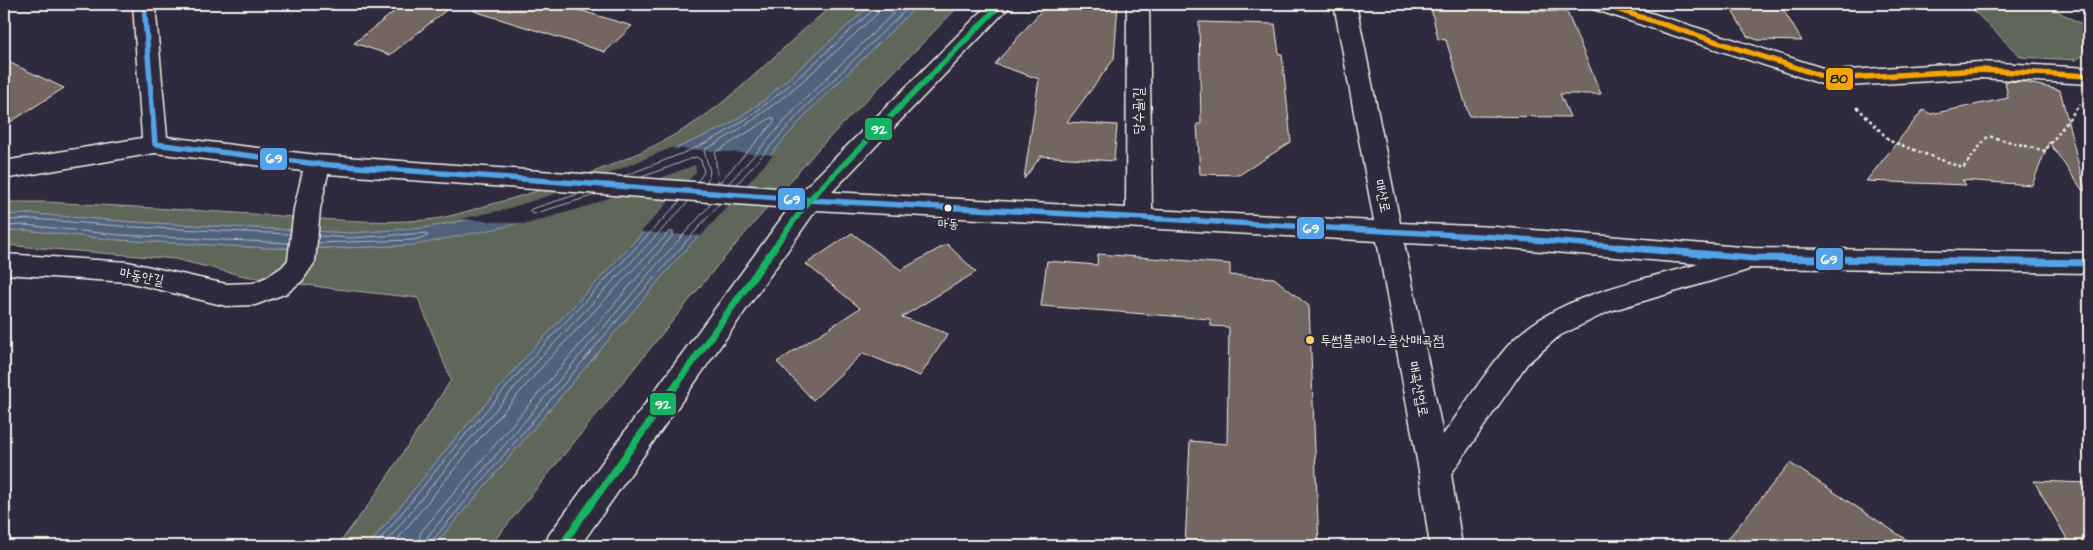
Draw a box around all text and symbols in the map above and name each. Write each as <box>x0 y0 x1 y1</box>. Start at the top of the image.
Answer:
line badge: 80 <box>1825 67 1854 91</box>
text: 80 <box>1830 69 1848 89</box>
street label: 당수골1길 <box>1129 87 1149 134</box>
line badge: 92 <box>864 117 893 141</box>
text: 92 <box>871 120 888 140</box>
line badge: 69 <box>259 147 288 171</box>
text: 69 <box>266 149 282 169</box>
street label: 매산로 <box>1369 178 1395 215</box>
line badge: 69 <box>777 187 806 211</box>
text: 69 <box>784 190 800 210</box>
marker: 마동 <box>943 203 953 213</box>
place label: 마동 <box>938 215 958 233</box>
line badge: 69 <box>1296 216 1325 240</box>
text: 69 <box>1303 219 1319 239</box>
line badge: 69 <box>1815 247 1844 271</box>
text: 69 <box>1821 250 1837 270</box>
street label: 마동안길 <box>118 263 167 291</box>
place label: 투썸플레이스울산매곡점 <box>1320 331 1444 351</box>
marker: 투썸플레이스울산매곡점 <box>1304 334 1316 346</box>
street label: 매곡산업로 <box>1403 360 1433 419</box>
line badge: 92 <box>649 392 677 416</box>
text: 92 <box>655 395 672 415</box>

